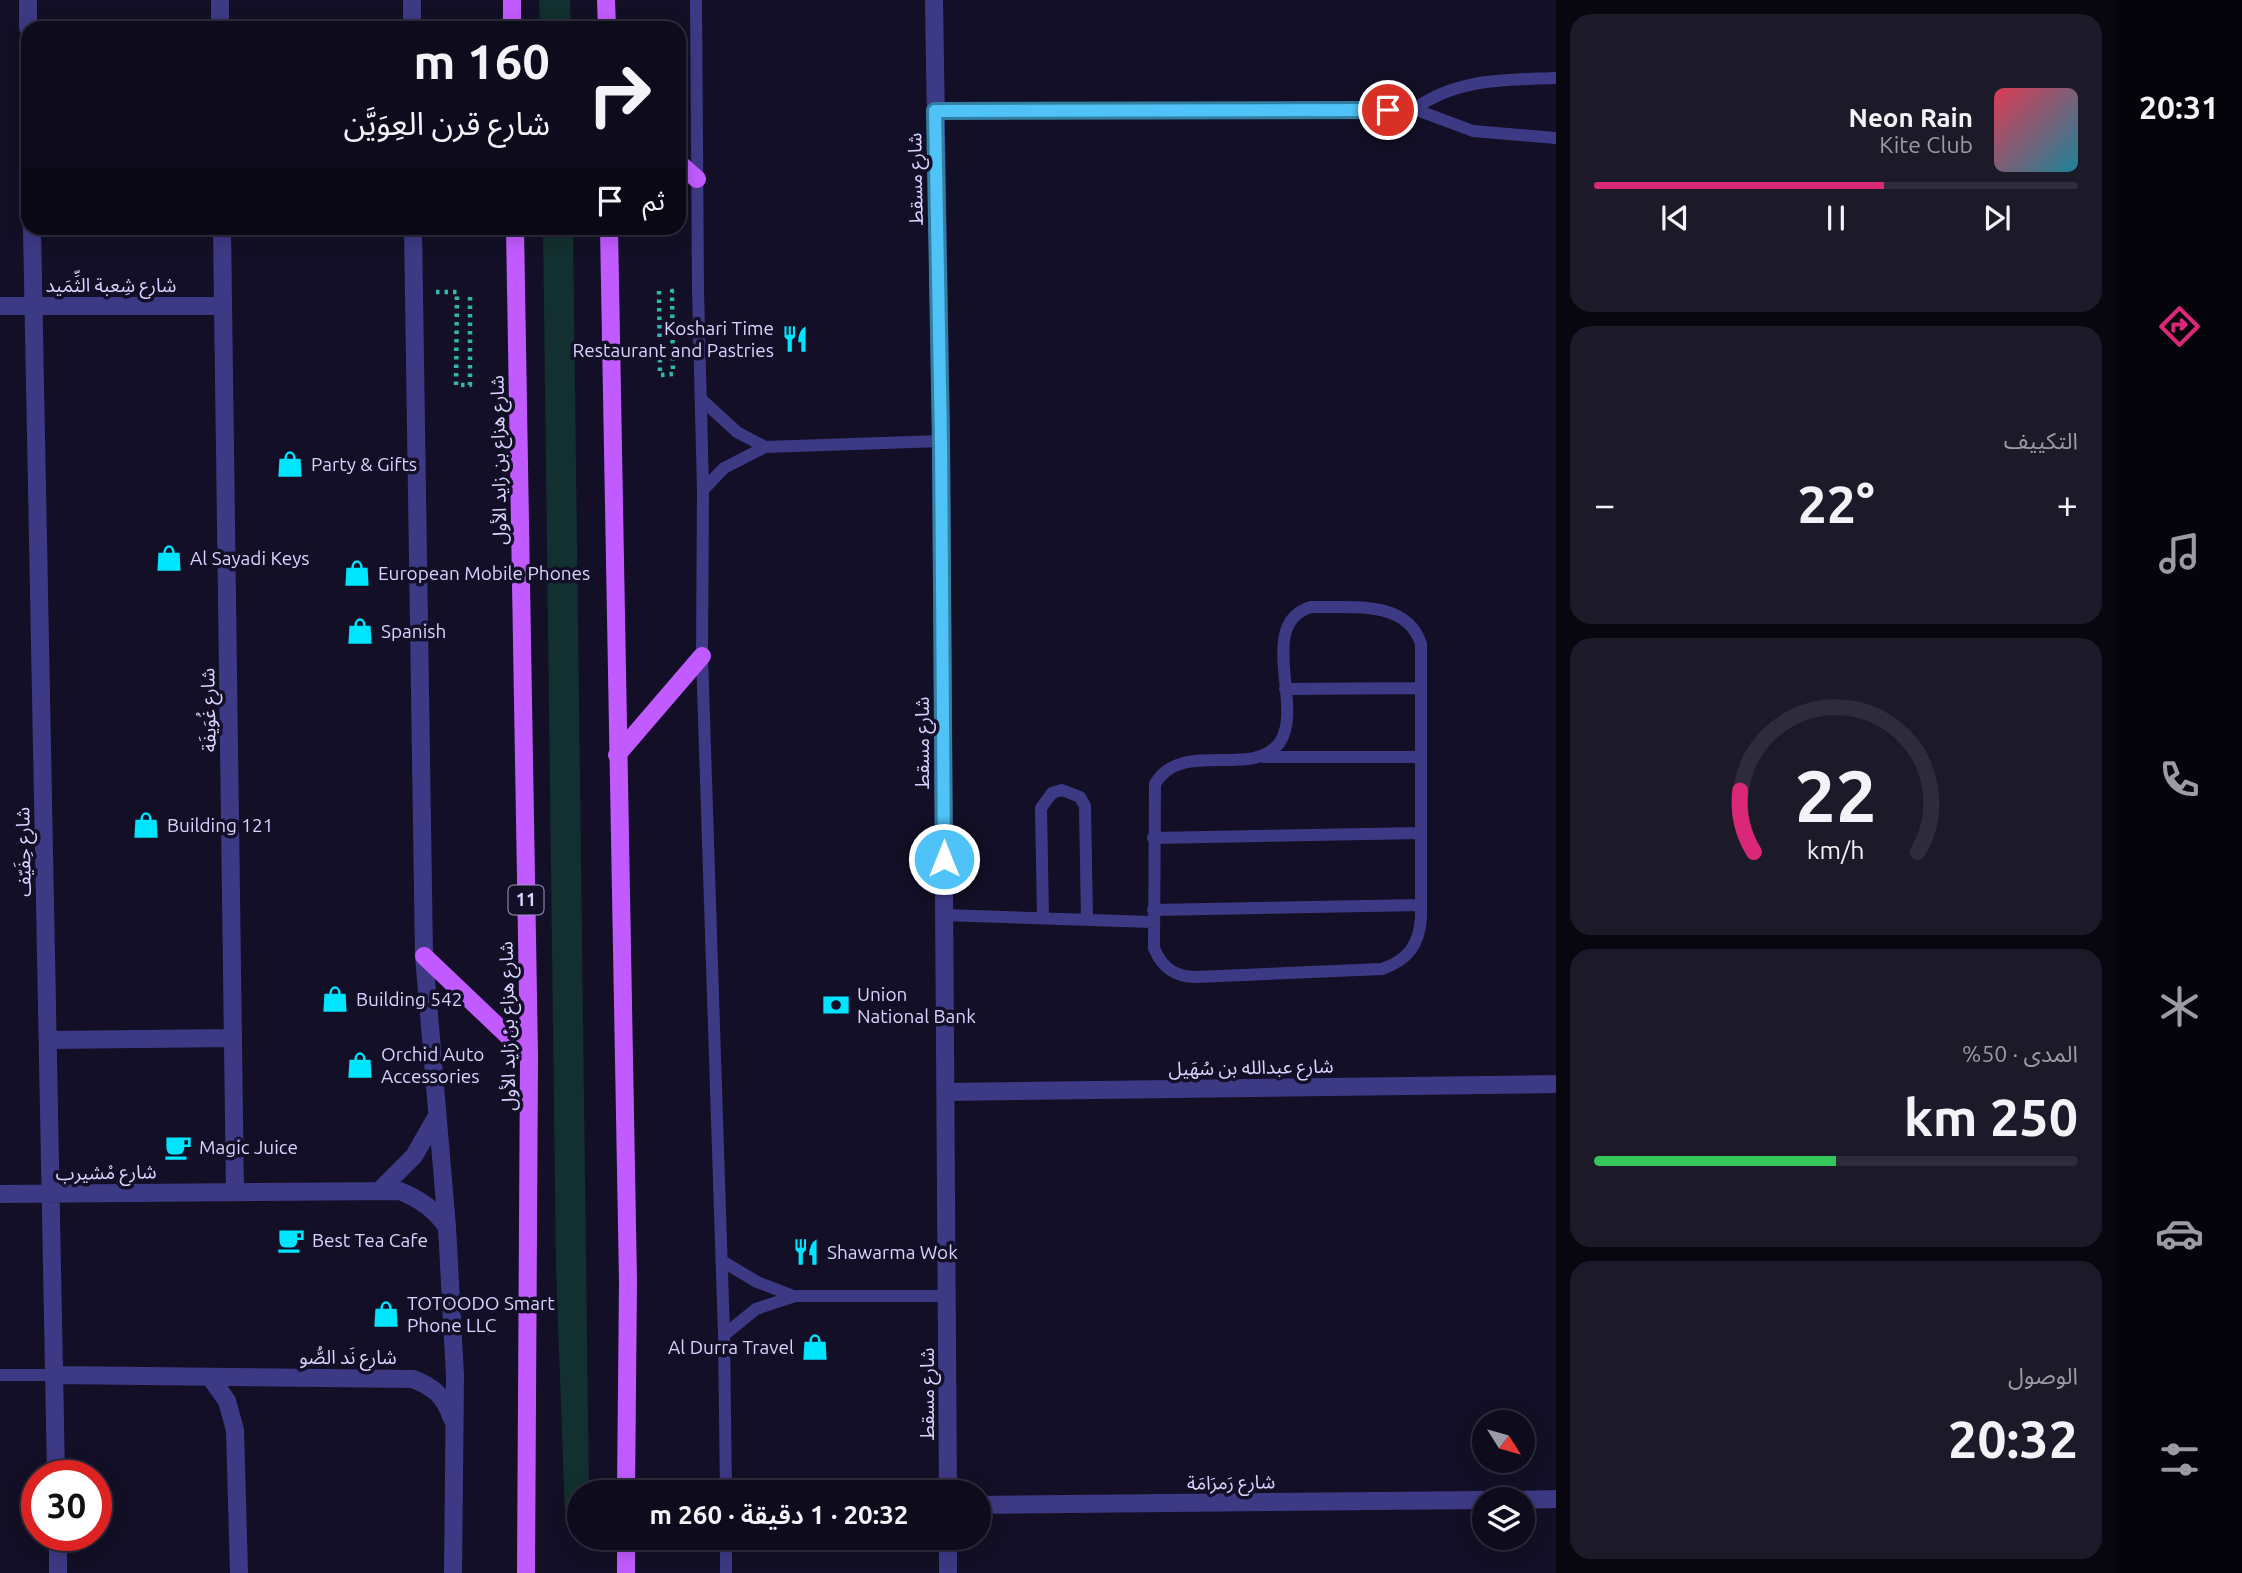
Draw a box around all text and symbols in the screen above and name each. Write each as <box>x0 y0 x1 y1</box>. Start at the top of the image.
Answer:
text: 160 m <box>413 33 550 88</box>
icon: right <box>574 49 665 140</box>
pin <box>1358 80 1418 140</box>
text: 20:31 <box>2139 89 2219 125</box>
icon: arrive <box>1369 91 1407 129</box>
text: Neon Rain <box>1848 103 1973 132</box>
text: شارع قرن العِوَيَّن <box>343 105 550 141</box>
street label: شارع مسقط <box>903 132 930 226</box>
text: Kite Club <box>1879 132 1973 157</box>
icon: arrive <box>591 182 629 220</box>
text: ثم <box>643 186 665 215</box>
icon: previous <box>1656 199 1694 237</box>
icon: pause <box>1817 199 1855 237</box>
icon: next <box>1978 199 2016 237</box>
street label: شارع شِعبة الثِّمَيد <box>45 269 177 299</box>
icon: directions <box>2155 302 2204 351</box>
place label: Koshari Time Restaurant and Pastries <box>573 317 774 361</box>
restaurant icon: Koshari Time Restaurant and Pastries <box>780 324 810 354</box>
street label: شارع هزاع بن زايد الأول <box>486 375 513 545</box>
text: التكييف <box>2004 428 2078 453</box>
shop icon: Party & Gifts <box>275 449 305 479</box>
place label: Party & Gifts <box>311 453 417 475</box>
text: 22° <box>1797 475 1875 533</box>
text: − <box>1594 483 1615 525</box>
text: + <box>2057 483 2078 525</box>
icon: music <box>2155 529 2204 578</box>
shop icon: Al Sayadi Keys <box>154 543 184 573</box>
place label: Al Sayadi Keys <box>190 547 310 569</box>
shop icon: European Mobile Phones <box>342 558 372 588</box>
place label: European Mobile Phones <box>378 562 590 584</box>
shop icon: Spanish <box>345 616 375 646</box>
place label: Spanish <box>381 620 446 642</box>
street label: شارع غُوَيفَة <box>195 668 223 752</box>
street label: شارع مسقط <box>911 697 936 789</box>
text: 22 <box>1795 755 1877 837</box>
icon: phone <box>2155 755 2204 804</box>
street label: شارع حِفَيّف <box>11 807 38 897</box>
shop icon: Building 121 <box>131 810 161 840</box>
place label: Building 121 <box>167 814 274 836</box>
position arrow <box>907 822 981 896</box>
text: km/h <box>1807 836 1865 864</box>
road number: 11 <box>508 886 544 915</box>
street label: شارع هزاع بن زايد الأول <box>495 941 522 1111</box>
icon: climate <box>2155 982 2204 1031</box>
place label: Union National Bank <box>857 983 976 1027</box>
shop icon: Building 542 <box>320 984 350 1014</box>
place label: Building 542 <box>356 988 463 1010</box>
bank icon: Union National Bank <box>821 990 851 1020</box>
text: المدى · 50% <box>1962 1041 2078 1066</box>
place label: Orchid Auto Accessories <box>381 1043 484 1087</box>
shop icon: Orchid Auto Accessories <box>345 1050 375 1080</box>
street label: شارع عبدالله بن سُهَيل <box>1168 1055 1334 1082</box>
text: 250 km <box>1904 1088 2078 1146</box>
cafe icon: Magic Juice <box>163 1132 193 1162</box>
place label: Magic Juice <box>199 1136 298 1158</box>
street label: شارع مْشيرب <box>55 1160 157 1187</box>
icon: car <box>2155 1209 2204 1258</box>
cafe icon: Best Tea Cafe <box>276 1225 306 1255</box>
place label: Best Tea Cafe <box>312 1229 428 1251</box>
restaurant icon: Shawarma Wok <box>791 1237 821 1267</box>
place label: Shawarma Wok <box>827 1241 958 1263</box>
place label: TOTOODO Smart Phone LLC <box>407 1292 555 1336</box>
shop icon: TOTOODO Smart Phone LLC <box>371 1299 401 1329</box>
shop icon: Al Durra Travel <box>800 1332 830 1362</box>
place label: Al Durra Travel <box>668 1336 794 1358</box>
street label: شارع نَد الصُّو <box>299 1346 397 1371</box>
street label: شارع مسقط <box>916 1348 941 1440</box>
text: الوصول <box>2008 1363 2078 1388</box>
north arrow <box>1472 1410 1535 1474</box>
map controls <box>1472 1410 1535 1550</box>
text: 20:32 <box>1948 1410 2078 1468</box>
icon: filters <box>2155 1435 2204 1484</box>
speed limit sign: 30 <box>21 1460 112 1551</box>
street label: شارع رَمرَامَة <box>1187 1470 1275 1497</box>
button: layers <box>1472 1487 1535 1550</box>
text: 20:32 · 1 دقيقة · 260 m <box>649 1500 909 1529</box>

